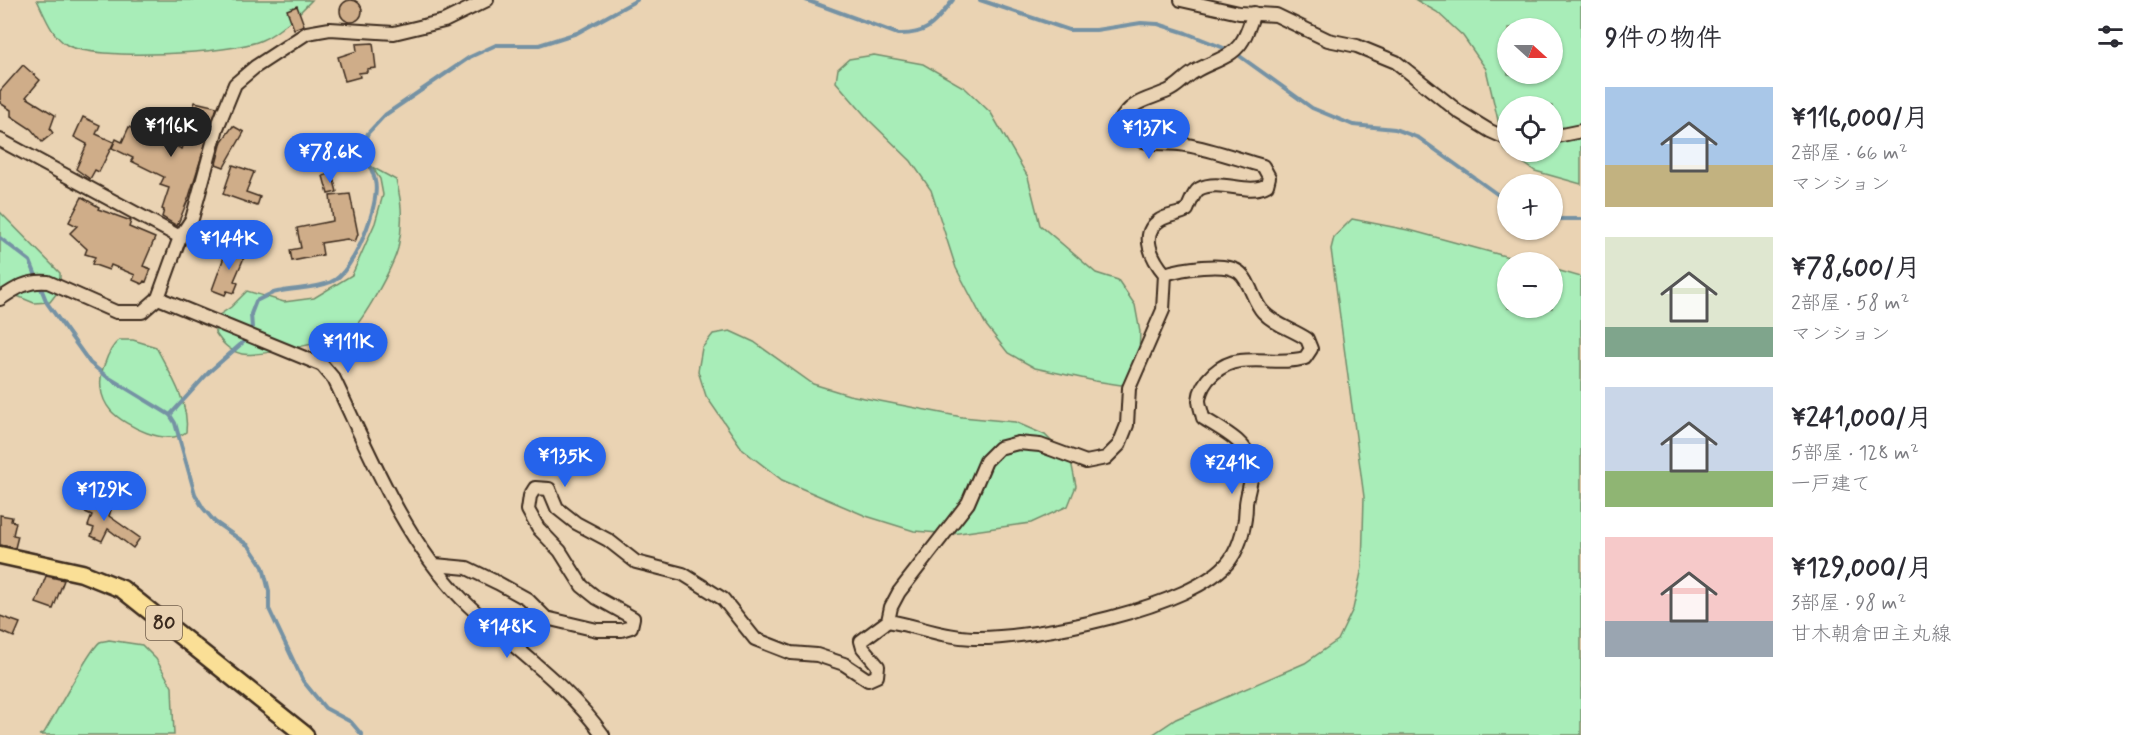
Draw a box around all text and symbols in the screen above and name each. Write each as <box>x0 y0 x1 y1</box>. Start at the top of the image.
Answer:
north arrow <box>1497 18 1563 84</box>
map controls <box>1497 18 1563 318</box>
icon: filters <box>2094 20 2127 53</box>
text: 9件の物件 <box>1605 22 1722 56</box>
button: locate <box>1497 96 1563 162</box>
text: ¥116,000/月 <box>1791 102 1929 136</box>
pin: ¥116K <box>129 107 213 158</box>
pin: ¥137K <box>1107 109 1191 160</box>
icon: home <box>1653 111 1725 183</box>
text: ¥116K <box>145 113 197 140</box>
text: ¥137K <box>1122 115 1176 142</box>
pin: ¥78.6K <box>281 133 379 184</box>
text: ¥78.6K <box>298 139 362 166</box>
text: 2部屋 · 66 m² <box>1791 140 1908 167</box>
text: マンション <box>1791 171 1890 198</box>
button: + <box>1497 174 1563 240</box>
pin: ¥144K <box>187 220 271 271</box>
text: ¥144K <box>200 226 258 253</box>
button: − <box>1497 252 1563 318</box>
text: ¥78,600/月 <box>1791 252 1921 286</box>
icon: home <box>1653 261 1725 333</box>
text: 2部屋 · 58 m² <box>1791 290 1909 317</box>
text: マンション <box>1791 321 1890 348</box>
pin: ¥111K <box>306 323 390 374</box>
text: ¥111K <box>323 329 373 356</box>
text: ¥241,000/月 <box>1791 402 1933 436</box>
icon: home <box>1653 411 1725 483</box>
pin: ¥135K <box>523 437 607 488</box>
text: 5部屋 · 128 m² <box>1791 440 1919 467</box>
text: ¥135K <box>538 443 592 470</box>
pin: ¥241K <box>1190 444 1274 495</box>
text: ¥241K <box>1204 450 1260 477</box>
pin: ¥129K <box>62 471 146 522</box>
text: 一戸建て <box>1791 471 1871 498</box>
text: ¥129K <box>76 477 132 504</box>
text: ¥129,000/月 <box>1791 552 1933 586</box>
icon: home <box>1653 561 1725 633</box>
text: 3部屋 · 98 m² <box>1791 590 1906 617</box>
road number: 80 <box>146 606 182 640</box>
pin: ¥148K <box>465 608 549 659</box>
text: ¥148K <box>478 614 536 641</box>
text: 甘木朝倉田主丸線 <box>1791 621 1951 648</box>

